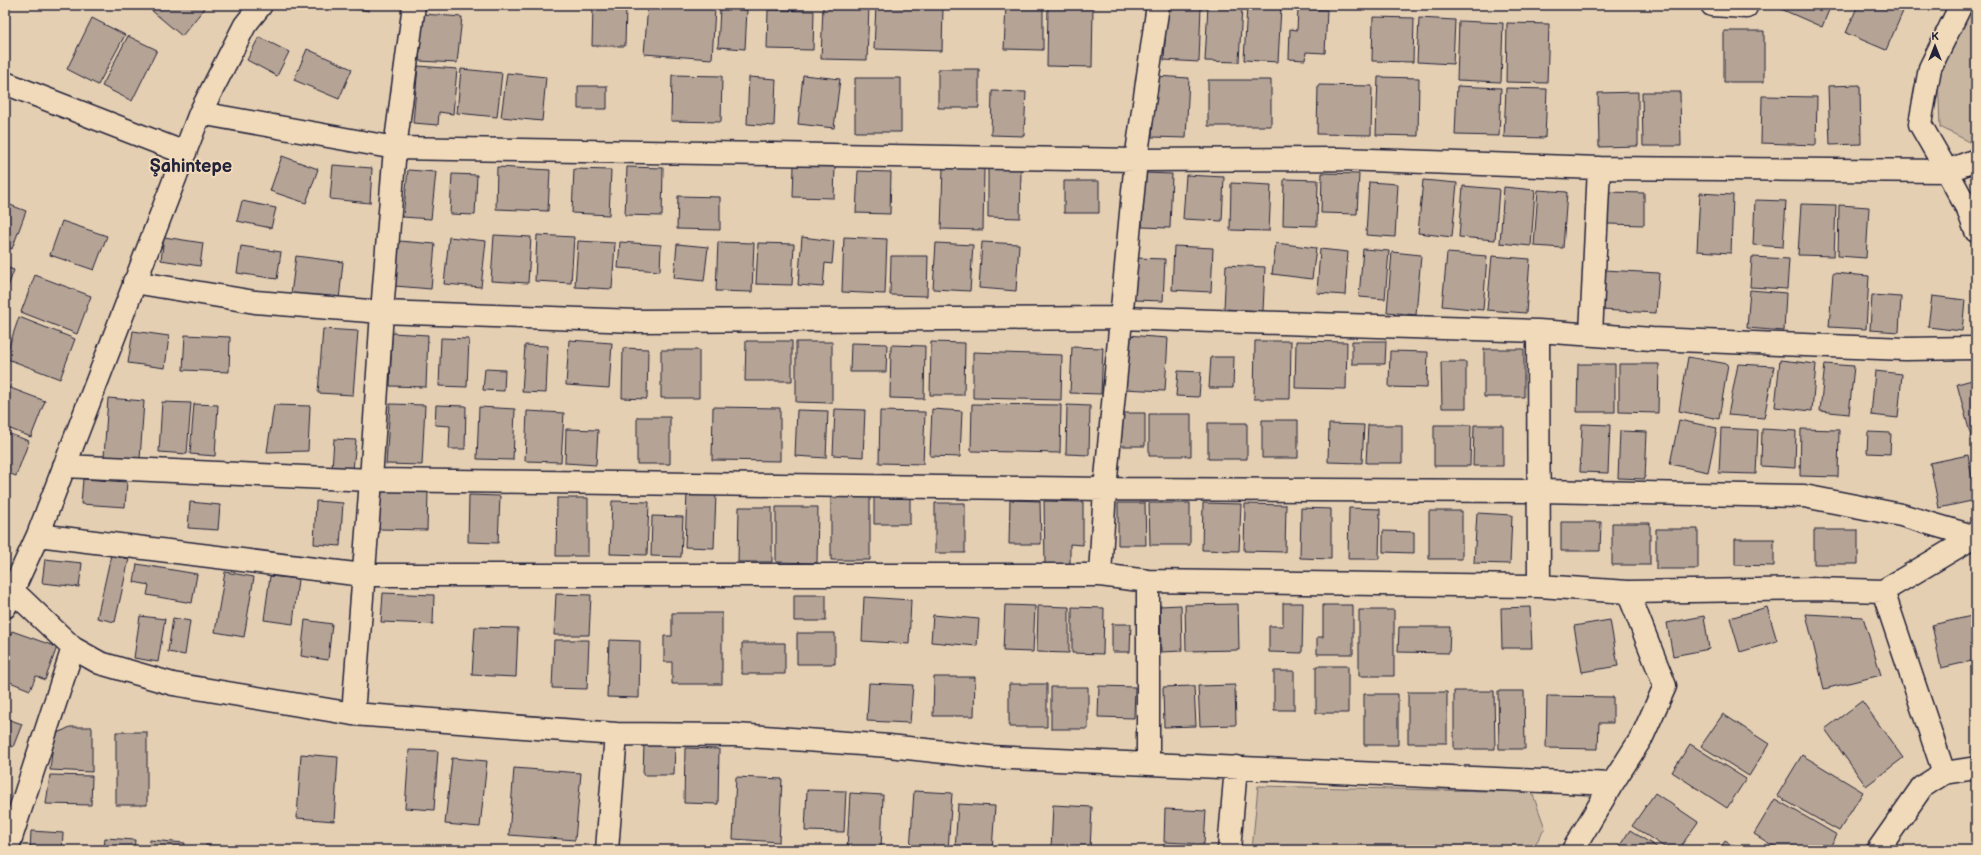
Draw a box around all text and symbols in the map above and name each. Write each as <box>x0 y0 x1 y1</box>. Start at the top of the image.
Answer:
north arrow <box>1915 26 1955 66</box>
text: K <box>1931 30 1939 43</box>
district label: Şahintepe <box>150 156 232 177</box>

